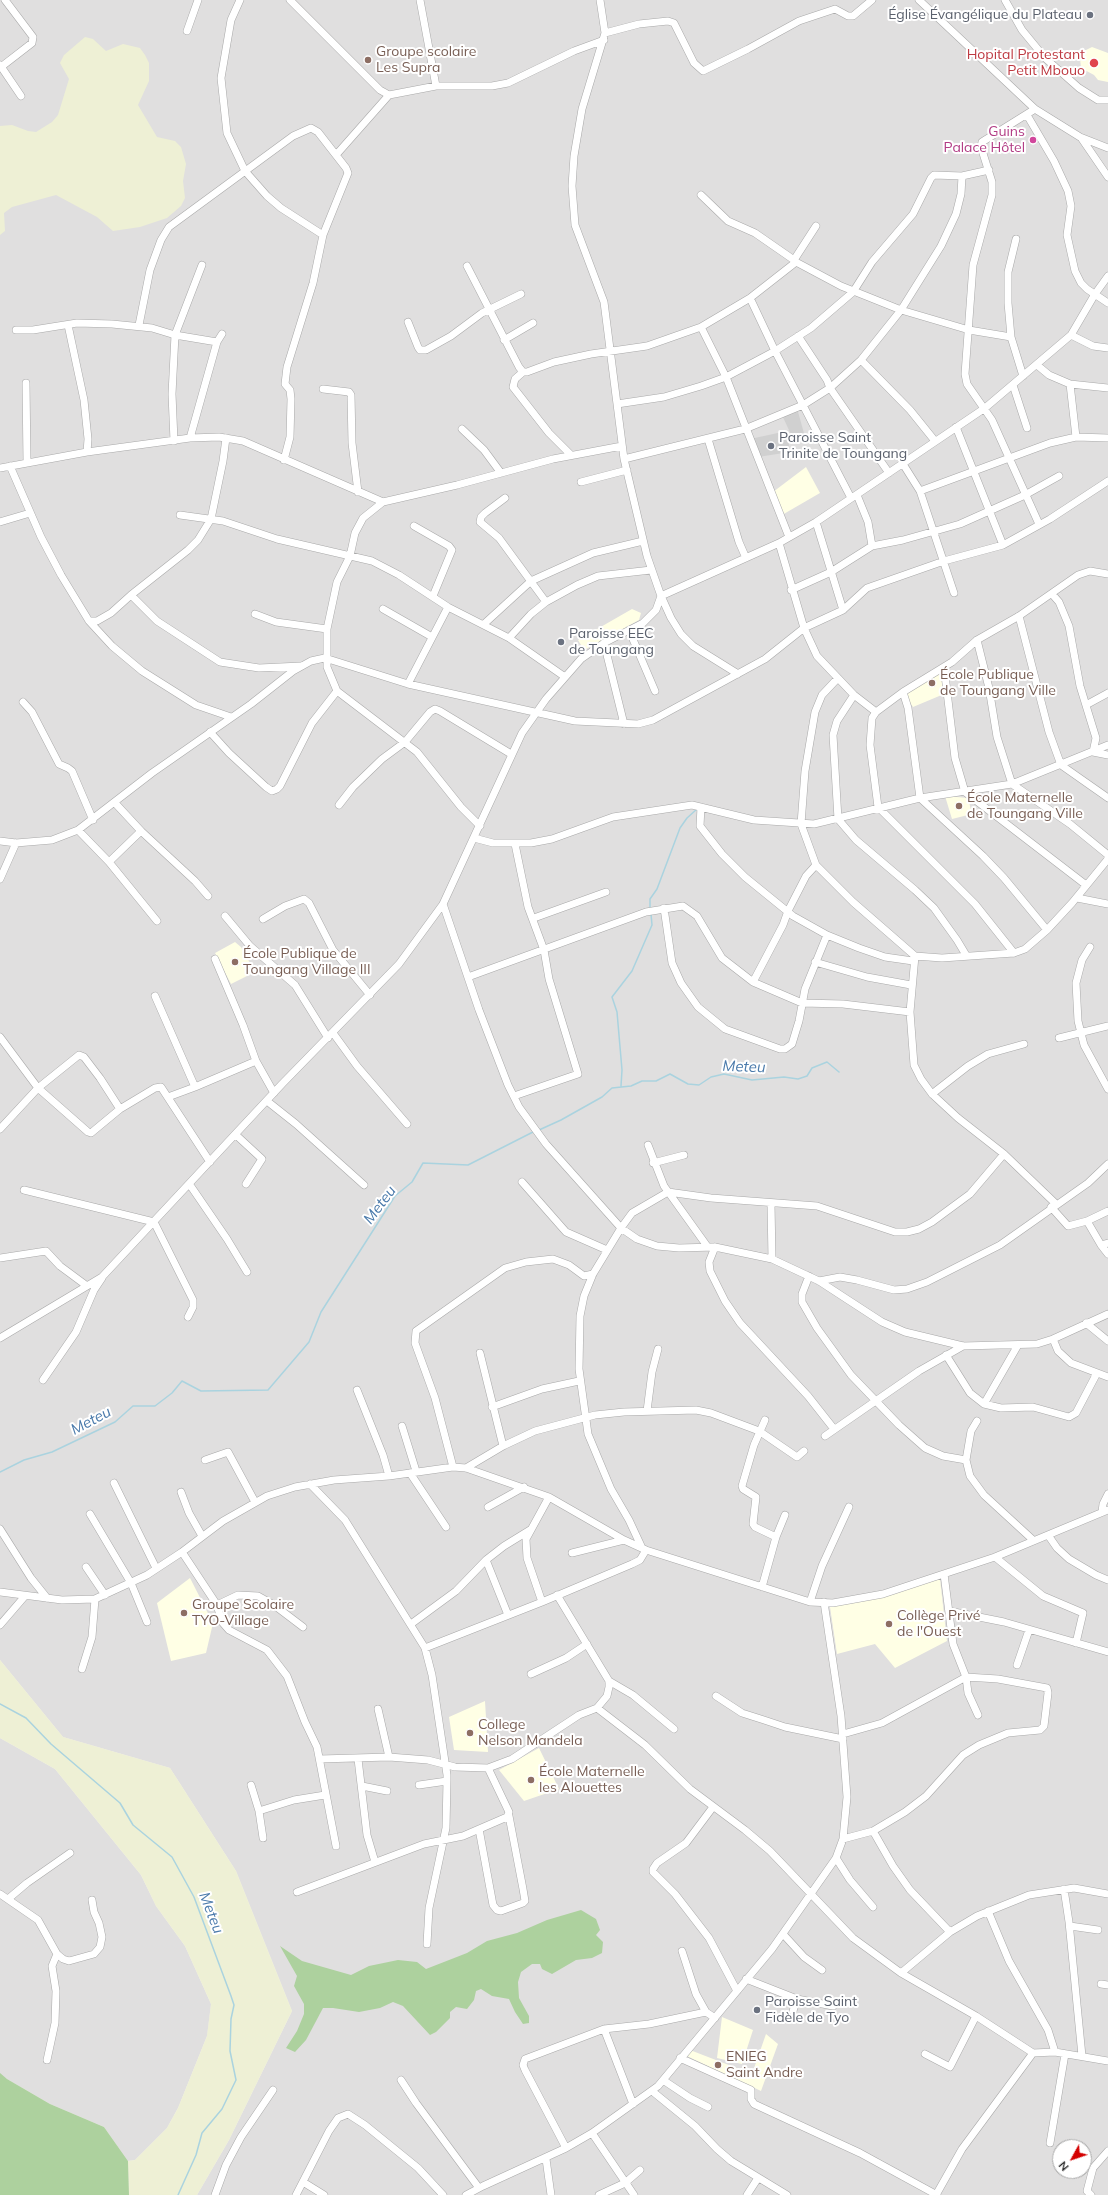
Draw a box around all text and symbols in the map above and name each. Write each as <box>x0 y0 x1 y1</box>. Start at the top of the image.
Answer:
place label: Église Évangélique du Plateau <box>888 7 1082 23</box>
marker: Église Évangélique du Plateau <box>1085 10 1095 20</box>
place label: Groupe scolaire Les Supra <box>376 44 476 76</box>
place label: Hopital Protestant Petit Mbouo <box>967 47 1085 80</box>
marker: Groupe scolaire Les Supra <box>363 55 373 65</box>
marker: Hopital Protestant Petit Mbouo <box>1088 57 1100 69</box>
place label: Guins Palace Hôtel <box>944 124 1025 156</box>
marker: Guins Palace Hôtel <box>1028 135 1038 145</box>
place label: Paroisse Saint Trinite de Toungang <box>779 430 907 462</box>
marker: Paroisse Saint Trinite de Toungang <box>766 441 776 451</box>
place label: Paroisse EEC de Toungang <box>569 626 654 658</box>
marker: Paroisse EEC de Toungang <box>556 637 566 647</box>
place label: École Publique de Toungang Ville <box>940 667 1056 700</box>
marker: École Publique de Toungang Ville <box>927 678 937 688</box>
place label: École Maternelle de Toungang Ville <box>967 790 1083 822</box>
marker: École Maternelle de Toungang Ville <box>954 801 964 811</box>
place label: École Publique de Toungang Village III <box>243 946 371 978</box>
marker: École Publique de Toungang Village III <box>230 957 240 967</box>
water label: Meteu <box>722 1057 766 1077</box>
water label: Meteu <box>360 1182 400 1228</box>
water label: Meteu <box>68 1403 114 1439</box>
place label: Groupe Scolaire TYO-Village <box>192 1597 294 1630</box>
marker: Groupe Scolaire TYO-Village <box>179 1608 189 1618</box>
place label: Collège Privé de l'Ouest <box>897 1608 980 1640</box>
marker: Collège Privé de l'Ouest <box>884 1619 894 1629</box>
place label: College Nelson Mandela <box>478 1717 583 1750</box>
marker: College Nelson Mandela <box>465 1728 475 1738</box>
place label: École Maternelle les Alouettes <box>539 1764 645 1796</box>
marker: École Maternelle les Alouettes <box>526 1775 536 1785</box>
water label: Meteu <box>195 1890 227 1936</box>
place label: Paroisse Saint Fidèle de Tyo <box>765 1994 857 2026</box>
marker: Paroisse Saint Fidèle de Tyo <box>752 2005 762 2015</box>
place label: ENIEG Saint Andre <box>726 2049 803 2082</box>
marker: ENIEG Saint Andre <box>713 2060 723 2070</box>
north arrow <box>1052 2139 1092 2179</box>
text: N <box>1056 2158 1072 2174</box>

